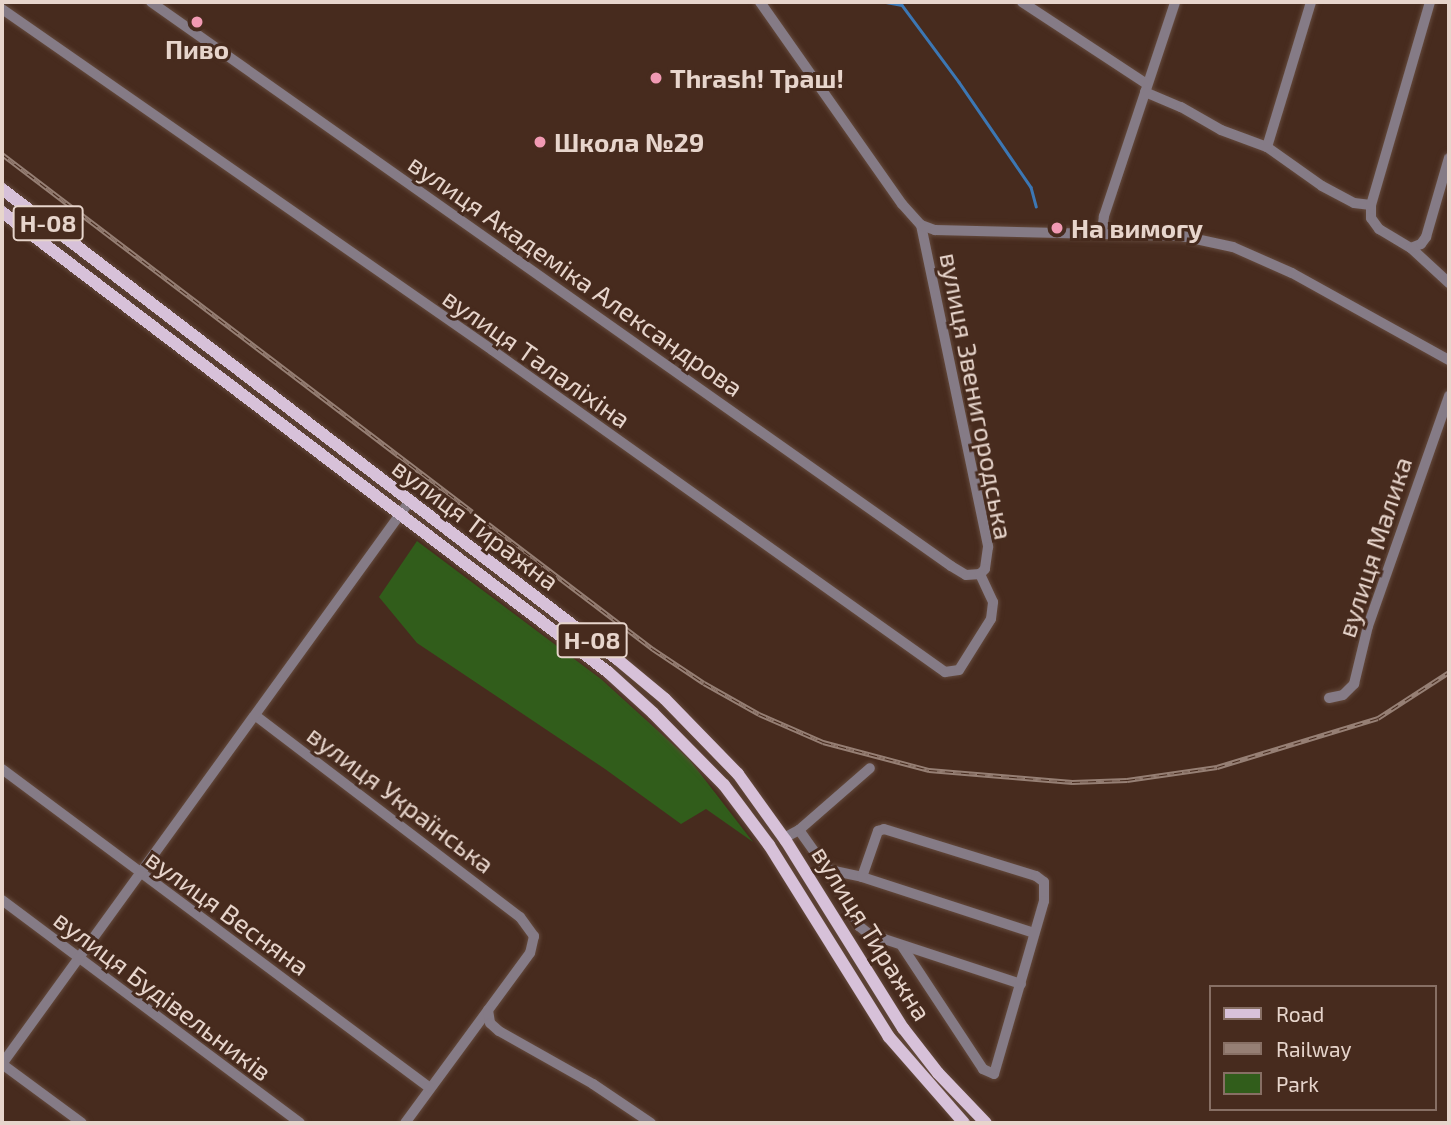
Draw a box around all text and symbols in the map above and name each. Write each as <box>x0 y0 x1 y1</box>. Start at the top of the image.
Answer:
marker: Пиво <box>189 14 205 30</box>
place label: Пиво <box>165 33 229 65</box>
place label: Thrash! Траш! <box>670 62 844 94</box>
marker: Thrash! Траш! <box>648 70 664 86</box>
place label: Школа №29 <box>554 126 704 158</box>
marker: Школа №29 <box>532 134 548 150</box>
street label: вулиця Академіка Александрова <box>403 147 749 403</box>
road number: Н-08 <box>11 202 85 244</box>
place label: На вимогу <box>1071 212 1203 244</box>
marker: На вимогу <box>1049 220 1065 236</box>
street label: вулиця Звенигородська <box>934 250 1020 542</box>
street label: вулиця Талаліхіна <box>437 282 637 434</box>
street label: вулиця Тиражна <box>387 451 565 597</box>
street label: вулиця Малика <box>1330 453 1418 641</box>
road number: Н-08 <box>555 620 629 660</box>
street label: вулиця Українська <box>301 719 501 879</box>
street label: вулиця Тиражна <box>806 840 938 1026</box>
street label: вулиця Весняна <box>140 842 316 982</box>
street label: вулиця Будівельників <box>48 903 278 1087</box>
legend <box>1210 985 1437 1111</box>
text: Road <box>1276 1001 1324 1026</box>
text: Railway <box>1276 1036 1352 1061</box>
text: Park <box>1276 1071 1319 1096</box>

